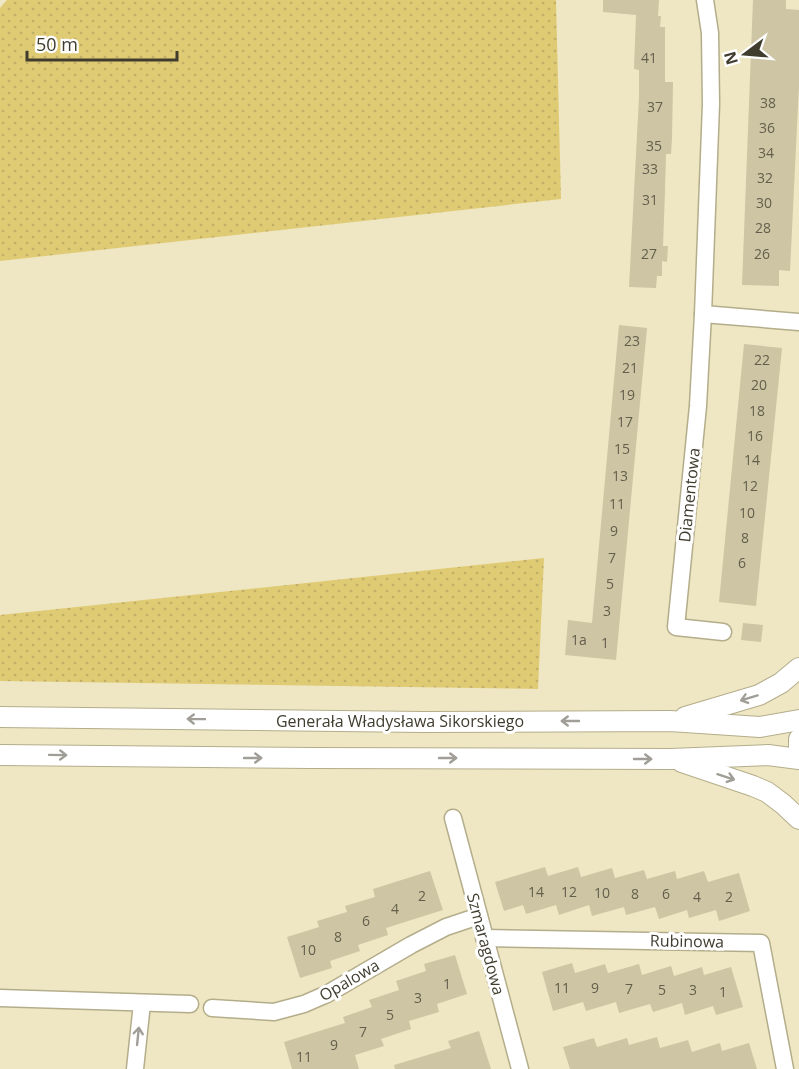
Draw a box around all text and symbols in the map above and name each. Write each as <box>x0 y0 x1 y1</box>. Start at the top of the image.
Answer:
scale bar <box>27 24 177 62</box>
north arrow <box>715 24 775 84</box>
text: 50 m <box>36 32 78 56</box>
house number: 41 <box>641 48 657 67</box>
text: N <box>718 49 743 67</box>
house number: 38 <box>760 93 776 112</box>
house number: 37 <box>647 97 663 116</box>
house number: 36 <box>759 118 775 137</box>
house number: 35 <box>646 136 662 155</box>
house number: 34 <box>758 143 774 162</box>
house number: 33 <box>642 159 658 178</box>
house number: 32 <box>757 168 773 187</box>
house number: 31 <box>642 190 658 209</box>
house number: 30 <box>756 193 772 212</box>
house number: 28 <box>755 218 771 237</box>
house number: 27 <box>641 244 657 263</box>
house number: 26 <box>754 244 770 263</box>
house number: 23 <box>624 331 640 350</box>
house number: 22 <box>754 350 770 369</box>
house number: 21 <box>622 358 638 377</box>
house number: 20 <box>751 375 767 394</box>
house number: 19 <box>619 385 635 404</box>
house number: 18 <box>749 401 765 420</box>
house number: 17 <box>617 412 633 431</box>
house number: 16 <box>747 426 763 445</box>
house number: 15 <box>614 439 630 458</box>
street label: Diamentowa <box>673 447 705 543</box>
house number: 14 <box>744 450 760 469</box>
house number: 13 <box>612 466 628 485</box>
house number: 12 <box>742 476 758 495</box>
house number: 11 <box>609 494 625 513</box>
house number: 10 <box>739 503 755 522</box>
house number: 9 <box>610 521 618 540</box>
house number: 8 <box>741 528 749 547</box>
house number: 7 <box>608 548 616 567</box>
house number: 6 <box>738 553 746 572</box>
house number: 5 <box>606 574 614 593</box>
house number: 3 <box>603 601 611 620</box>
house number: 1a <box>571 630 587 649</box>
house number: 1 <box>601 633 609 652</box>
one-way arrow <box>740 693 759 704</box>
street label: Generała Władysława Sikorskiego <box>276 710 524 732</box>
one-way arrow <box>187 713 207 725</box>
one-way arrow <box>560 715 580 727</box>
one-way arrow <box>48 750 68 761</box>
one-way arrow <box>243 752 263 764</box>
one-way arrow <box>438 752 458 764</box>
one-way arrow <box>633 753 653 765</box>
one-way arrow <box>716 772 735 783</box>
house number: 14 <box>528 882 544 901</box>
house number: 12 <box>561 882 577 901</box>
house number: 10 <box>594 883 610 902</box>
house number: 8 <box>631 884 639 903</box>
house number: 6 <box>662 884 670 903</box>
house number: 2 <box>418 886 426 905</box>
house number: 4 <box>693 887 701 906</box>
house number: 2 <box>725 887 733 906</box>
street label: Szmaragdowa <box>462 891 510 997</box>
house number: 4 <box>391 899 399 918</box>
house number: 6 <box>362 911 370 930</box>
house number: 8 <box>334 927 342 946</box>
street label: Rubinowa <box>650 929 724 953</box>
house number: 10 <box>300 940 316 959</box>
street label: Opalowa <box>315 954 383 1006</box>
house number: 1 <box>443 974 451 993</box>
house number: 11 <box>554 978 570 997</box>
house number: 9 <box>591 978 599 997</box>
house number: 7 <box>625 979 633 998</box>
house number: 5 <box>658 980 666 999</box>
house number: 3 <box>689 980 697 999</box>
house number: 1 <box>719 982 727 1001</box>
house number: 3 <box>414 988 422 1007</box>
house number: 5 <box>386 1005 394 1024</box>
house number: 7 <box>359 1022 367 1041</box>
one-way arrow <box>133 1026 144 1046</box>
house number: 9 <box>330 1035 338 1054</box>
house number: 11 <box>296 1047 312 1066</box>

